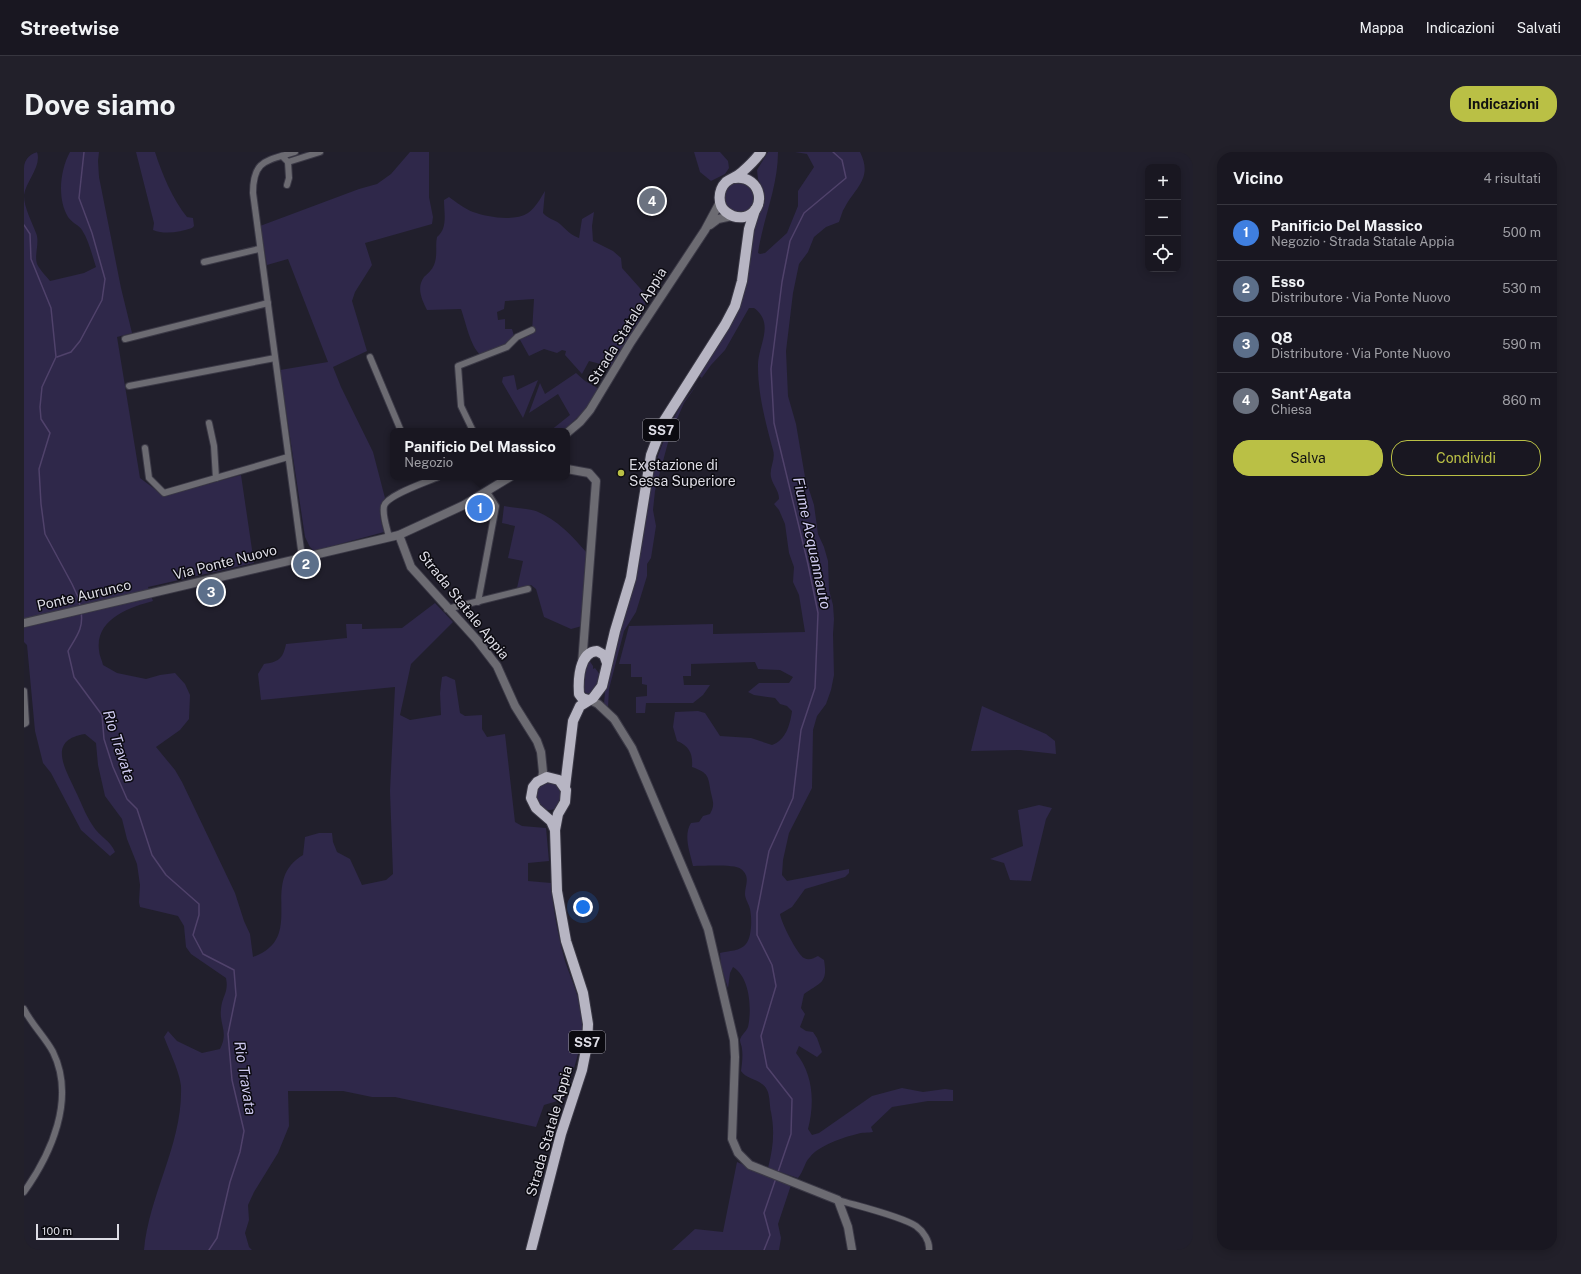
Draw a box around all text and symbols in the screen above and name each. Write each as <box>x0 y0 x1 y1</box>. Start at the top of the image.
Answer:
text: Streetwise <box>20 17 119 39</box>
text: Mappa <box>1359 20 1404 36</box>
text: Indicazioni <box>1426 20 1495 36</box>
text: Salvati <box>1517 20 1561 36</box>
button: Indicazioni <box>1450 86 1557 122</box>
text: Dove siamo <box>24 88 176 121</box>
map controls <box>1145 164 1181 272</box>
button: + <box>1145 164 1181 200</box>
text: Vicino <box>1233 168 1283 188</box>
text: 4 risultati <box>1484 171 1541 186</box>
pin: 4 <box>639 186 665 216</box>
button: − <box>1145 200 1181 236</box>
text: Panificio Del Massico <box>1271 217 1423 234</box>
text: 1 <box>1243 225 1249 240</box>
text: 500 m <box>1502 225 1541 240</box>
text: Negozio · Strada Statale Appia <box>1271 234 1454 249</box>
button: locate <box>1145 236 1181 272</box>
street label: Strada Statale Appia <box>584 264 670 388</box>
text: Esso <box>1271 273 1305 290</box>
text: 2 <box>1242 281 1250 296</box>
text: 530 m <box>1502 281 1541 296</box>
text: Distributore · Via Ponte Nuovo <box>1271 290 1451 305</box>
text: Q8 <box>1271 329 1293 346</box>
text: 3 <box>1242 337 1250 352</box>
text: 590 m <box>1502 337 1541 352</box>
text: Distributore · Via Ponte Nuovo <box>1271 346 1451 361</box>
text: Sant'Agata <box>1271 385 1351 402</box>
text: 4 <box>1242 393 1250 408</box>
text: 860 m <box>1502 393 1541 408</box>
text: Chiesa <box>1271 402 1312 417</box>
road number: SS7 <box>643 419 679 441</box>
popup <box>390 428 570 480</box>
text: Panificio Del Massico <box>404 438 556 455</box>
button: Salva <box>1233 440 1383 476</box>
button: Condividi <box>1391 440 1541 476</box>
text: Negozio <box>404 455 453 470</box>
place label: Ex stazione di Sessa Superiore <box>629 457 736 489</box>
marker: Ex stazione di Sessa Superiore <box>616 468 626 478</box>
water label: Fiume Acquannauto <box>790 475 835 610</box>
pin: 1 <box>467 493 493 523</box>
street label: Via Ponte Nuovo <box>171 541 279 583</box>
street label: Strada Statale Appia <box>415 547 513 663</box>
pin: 2 <box>293 549 319 579</box>
street label: Ponte Aurunco <box>35 576 133 614</box>
pin: 3 <box>198 577 224 607</box>
water label: Rio Travata <box>100 708 139 784</box>
your location <box>573 897 593 917</box>
road number: SS7 <box>569 1031 605 1053</box>
water label: Rio Travata <box>231 1040 260 1116</box>
street label: Strada Statale Appia <box>523 1064 575 1198</box>
scale bar <box>36 1222 119 1241</box>
text: 100 m <box>42 1225 72 1237</box>

